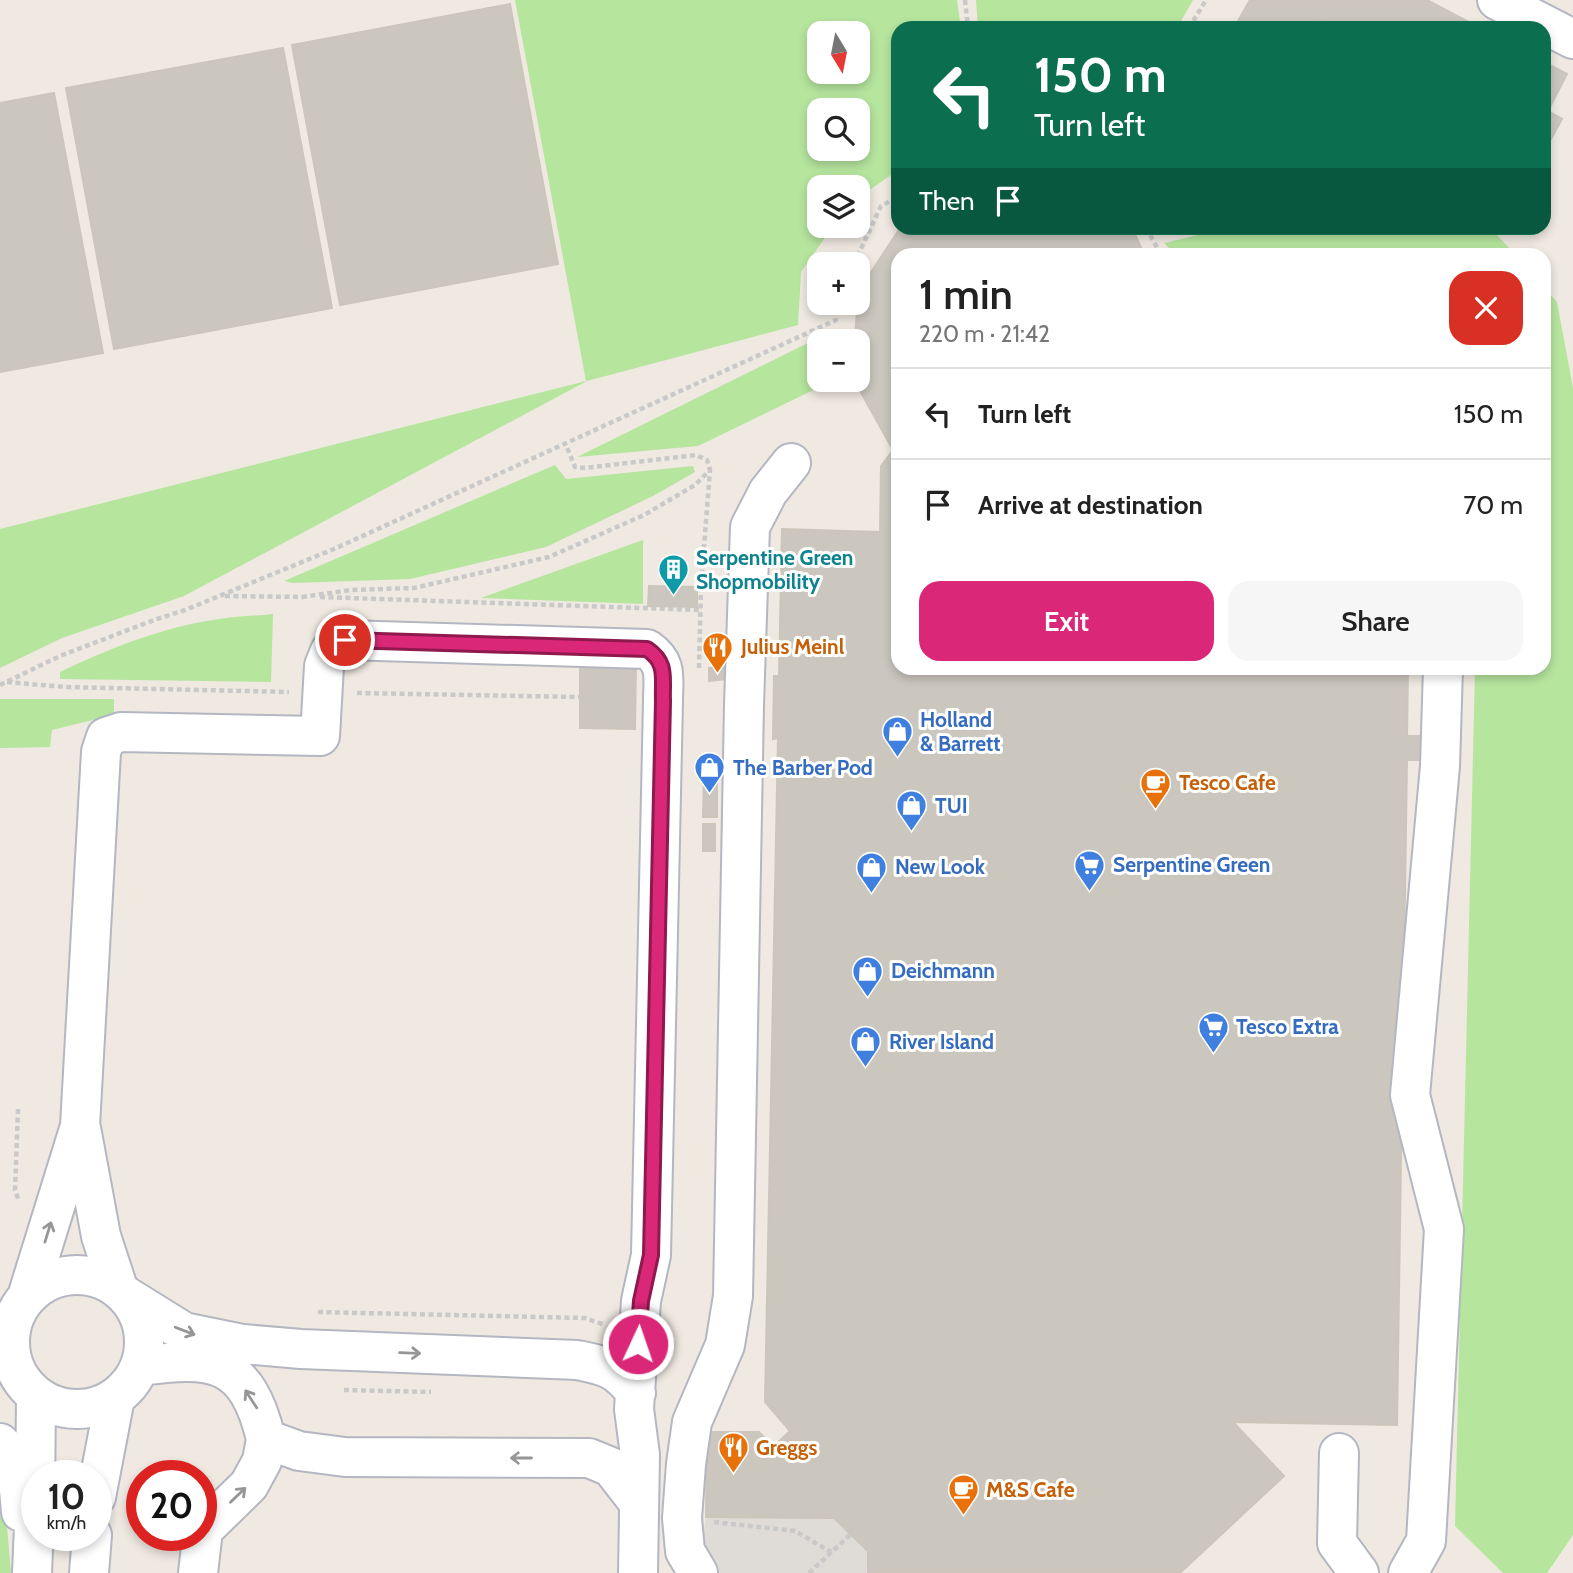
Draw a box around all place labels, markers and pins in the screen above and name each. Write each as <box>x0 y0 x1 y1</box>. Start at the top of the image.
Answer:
place label: Serpentine Green Shopmobility <box>696 545 853 594</box>
building icon: Serpentine Green Shopmobility <box>656 553 690 597</box>
pin <box>315 610 375 670</box>
restaurant icon: Julius Meinl <box>701 630 735 674</box>
place label: Julius Meinl <box>740 634 845 659</box>
place label: Holland & Barrett <box>920 707 1000 756</box>
shop icon: Holland & Barrett <box>880 715 914 759</box>
shop icon: The Barber Pod <box>693 751 727 795</box>
place label: The Barber Pod <box>733 755 873 780</box>
cafe icon: Tesco Cafe <box>1139 766 1173 810</box>
place label: Tesco Cafe <box>1179 770 1276 795</box>
shop icon: TUI <box>895 789 929 833</box>
place label: TUI <box>935 793 968 818</box>
supermarket icon: Serpentine Green <box>1073 848 1107 892</box>
shop icon: New Look <box>855 850 889 894</box>
place label: Serpentine Green <box>1113 852 1270 877</box>
place label: New Look <box>895 854 986 879</box>
shop icon: Deichmann <box>851 954 885 998</box>
place label: Deichmann <box>891 958 995 983</box>
supermarket icon: Tesco Extra <box>1196 1010 1230 1054</box>
place label: Tesco Extra <box>1236 1014 1339 1039</box>
shop icon: River Island <box>849 1025 883 1069</box>
place label: River Island <box>889 1029 994 1054</box>
restaurant icon: Greggs <box>716 1431 750 1475</box>
place label: Greggs <box>756 1435 817 1460</box>
cafe icon: M&S Cafe <box>946 1473 980 1517</box>
place label: M&S Cafe <box>986 1477 1075 1502</box>

